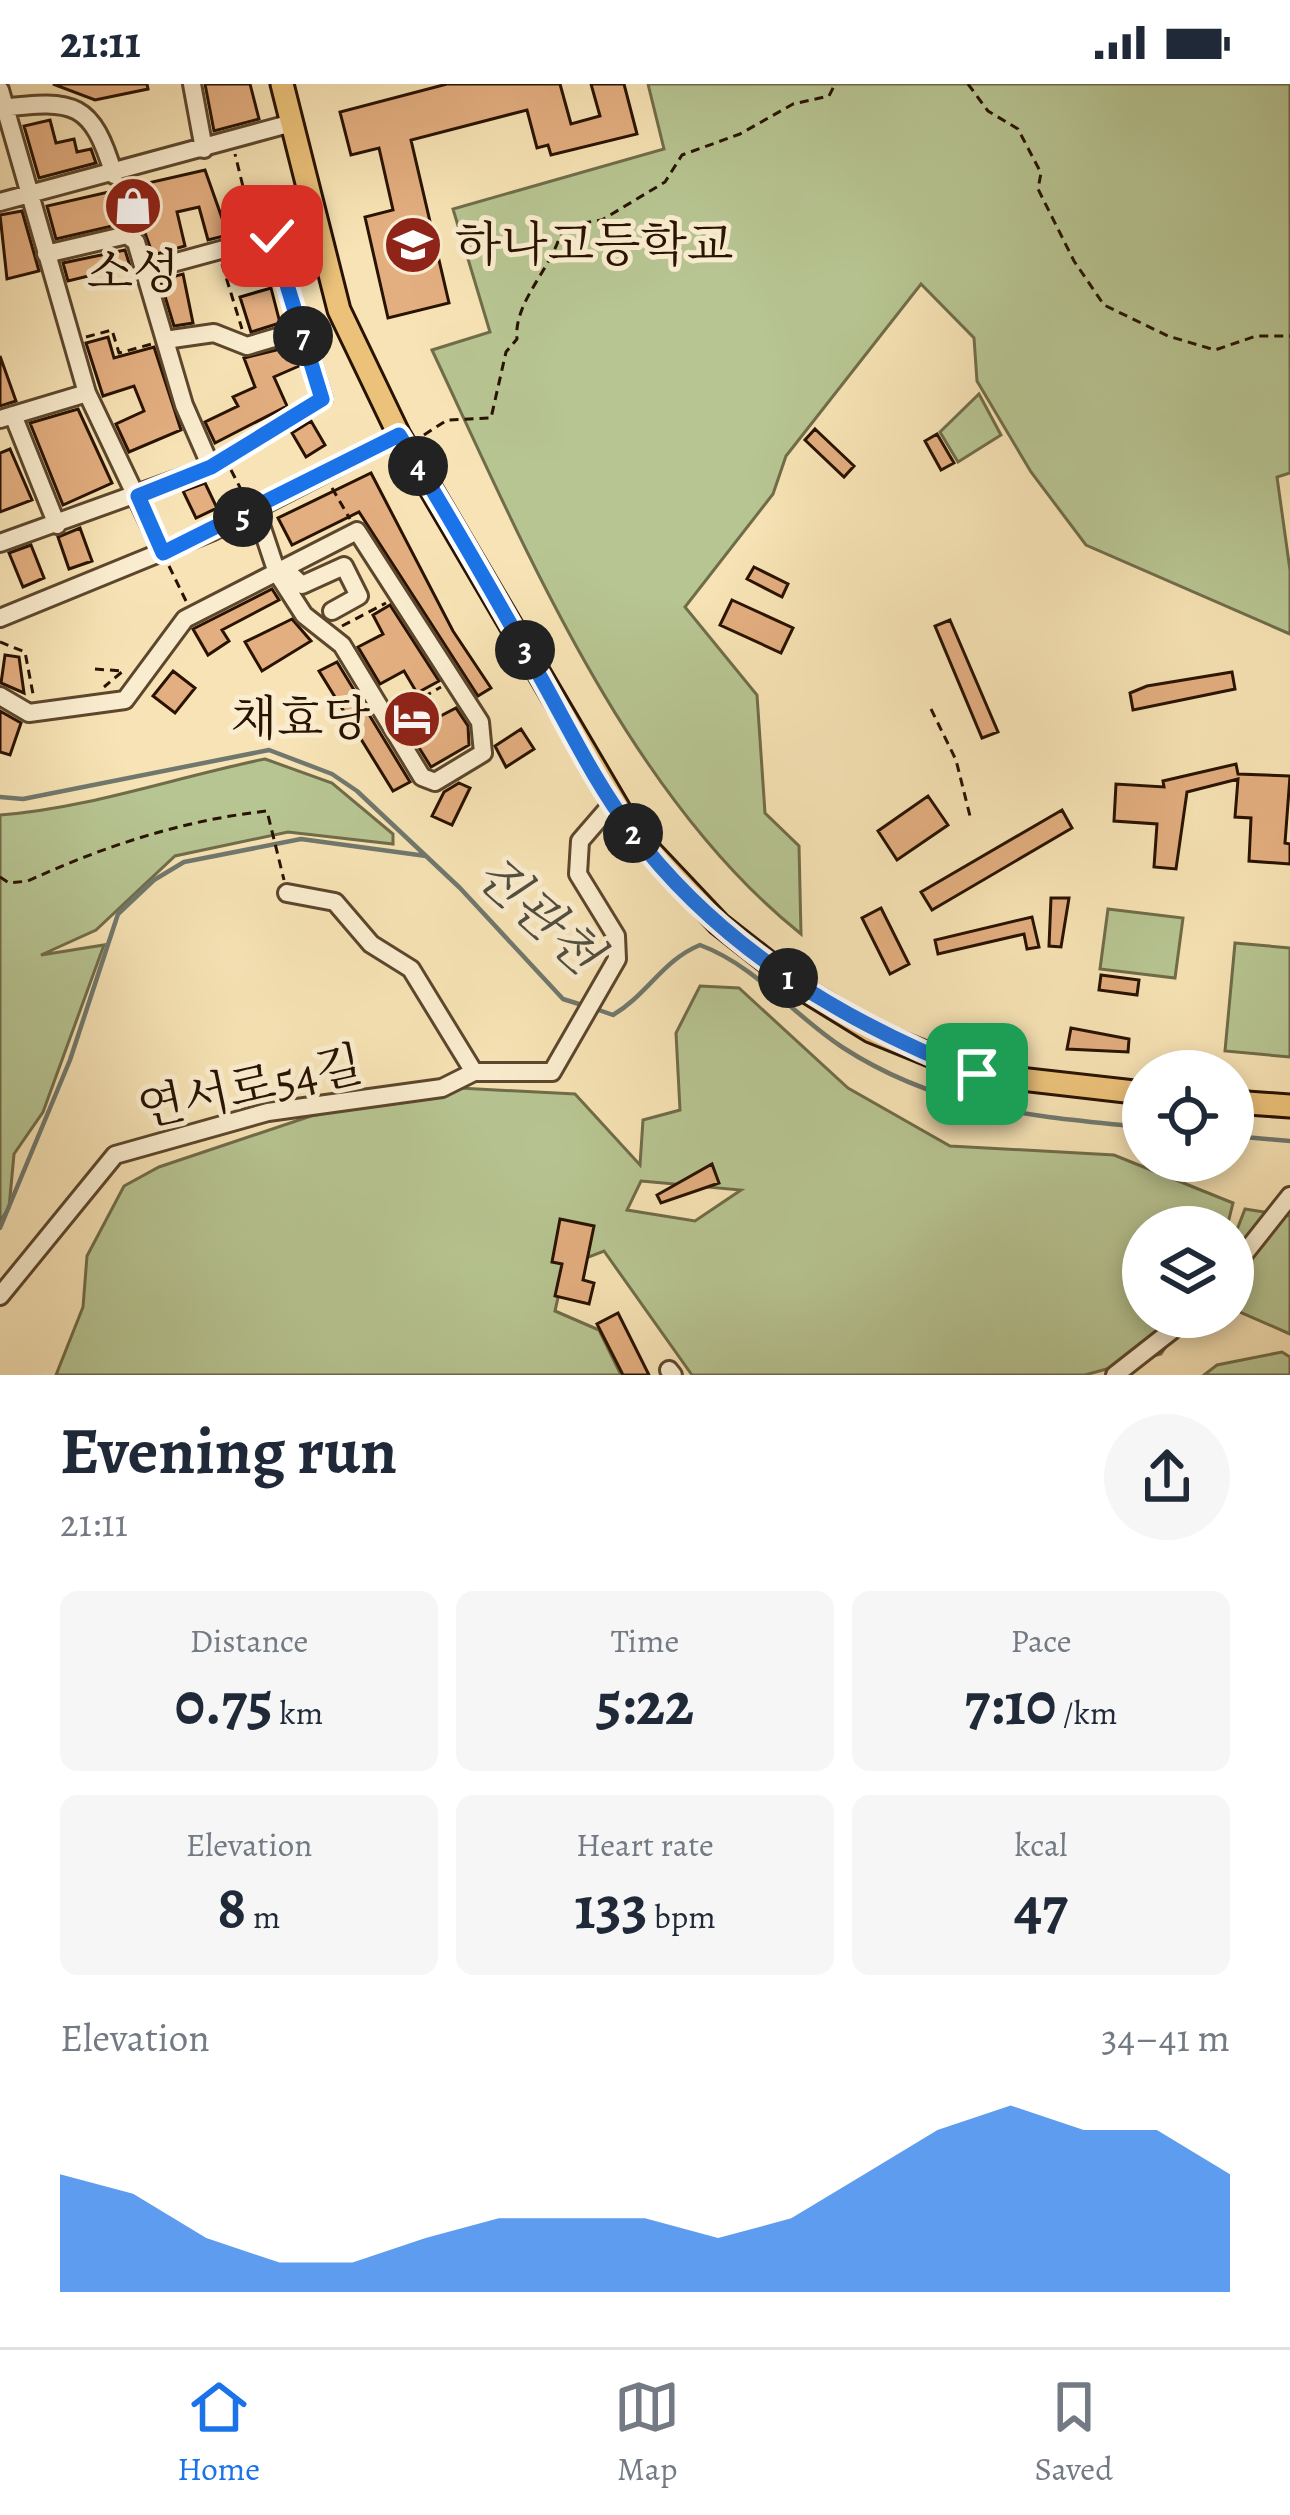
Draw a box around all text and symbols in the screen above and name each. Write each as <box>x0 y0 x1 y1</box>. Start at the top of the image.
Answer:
text: 21:11 <box>60 11 141 73</box>
shop icon: 소성 <box>102 175 164 237</box>
pin <box>221 185 323 287</box>
icon: check <box>239 203 305 269</box>
place label: 하나고등학교 <box>455 212 733 278</box>
school or university icon: 하나고등학교 <box>382 214 444 276</box>
place label: 소성 <box>87 239 179 305</box>
pin: 7 <box>273 306 333 366</box>
text: 7 <box>296 313 310 358</box>
pin: 4 <box>388 436 448 496</box>
text: 4 <box>410 443 426 488</box>
pin: 5 <box>213 487 273 547</box>
text: 5 <box>236 494 250 539</box>
pin: 3 <box>495 620 555 680</box>
text: 3 <box>518 627 532 672</box>
place label: 채효당 <box>231 686 371 752</box>
hotel icon: 채효당 <box>381 688 443 750</box>
pin: 2 <box>603 803 663 863</box>
text: 2 <box>625 810 641 855</box>
water label: 진관천 <box>460 839 619 992</box>
pin: 1 <box>758 948 818 1008</box>
text: 1 <box>782 955 794 1000</box>
pin <box>926 1023 1028 1125</box>
street label: 연서로54길 <box>132 1031 368 1143</box>
icon: arrive <box>944 1041 1010 1107</box>
map controls <box>1122 1050 1254 1338</box>
button: locate <box>1122 1050 1254 1182</box>
button: layers <box>1122 1206 1254 1338</box>
text: Evening run <box>60 1406 397 1496</box>
button: share <box>1104 1414 1230 1540</box>
text: 21:11 <box>60 1496 128 1549</box>
text: Distance <box>190 1618 308 1663</box>
text: Time <box>611 1618 679 1663</box>
text: Pace <box>1010 1618 1072 1663</box>
text: 0.75 <box>175 1663 273 1745</box>
text: 5:22 <box>596 1663 694 1745</box>
text: 7:10 <box>965 1663 1056 1745</box>
text: km <box>273 1690 323 1735</box>
text: /km <box>1056 1690 1117 1735</box>
text: Elevation <box>186 1822 312 1867</box>
text: Heart rate <box>576 1822 714 1867</box>
text: kcal <box>1015 1822 1067 1867</box>
text: 8 <box>218 1867 246 1949</box>
text: 133 <box>574 1867 647 1949</box>
text: 47 <box>1014 1867 1068 1949</box>
text: m <box>246 1894 280 1939</box>
text: bpm <box>647 1894 716 1939</box>
text: Elevation <box>60 2011 210 2064</box>
text: 34–41 m <box>1101 2011 1230 2064</box>
tab: Home <box>177 2374 260 2491</box>
tab: Map <box>614 2374 680 2491</box>
tab: Saved <box>1035 2374 1113 2491</box>

